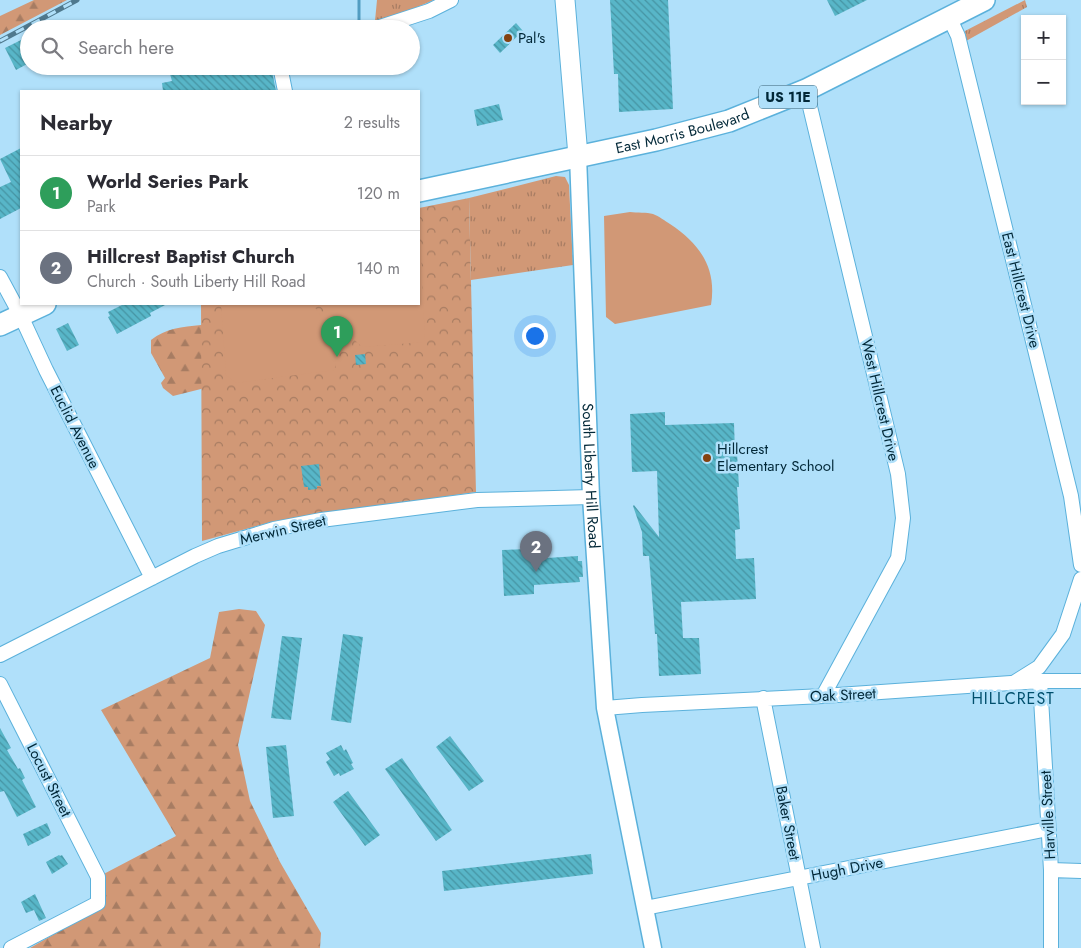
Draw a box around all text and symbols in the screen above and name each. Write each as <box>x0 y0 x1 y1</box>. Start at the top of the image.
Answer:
map controls <box>1021 15 1066 105</box>
button: + <box>1021 15 1066 60</box>
search box <box>20 20 420 75</box>
place label: Pal's <box>518 27 545 49</box>
marker: Pal's <box>502 32 514 44</box>
icon: search <box>38 34 66 62</box>
text: Search here <box>78 34 174 61</box>
button: − <box>1021 60 1066 105</box>
road number: US 11E <box>759 85 817 108</box>
street label: East Morris Boulevard <box>613 103 753 159</box>
text: Nearby <box>40 108 112 138</box>
text: 2 results <box>344 111 400 134</box>
text: World Series Park <box>87 168 249 195</box>
text: 1 <box>52 182 60 205</box>
text: 120 m <box>357 182 400 205</box>
text: Park <box>87 195 116 218</box>
street label: East Hillcrest Drive <box>996 230 1046 350</box>
text: Hillcrest Baptist Church <box>87 243 295 270</box>
text: 2 <box>51 257 61 280</box>
text: 140 m <box>357 257 400 280</box>
text: Church · South Liberty Hill Road <box>87 270 306 293</box>
pin: 1 <box>321 316 353 357</box>
your location <box>522 323 548 349</box>
street label: West Hillcrest Drive <box>855 337 905 463</box>
street label: Euclid Avenue <box>45 382 105 473</box>
street label: South Liberty Hill Road <box>576 403 605 549</box>
place label: Hillcrest Elementary School <box>717 438 834 477</box>
marker: Hillcrest Elementary School <box>701 452 713 464</box>
street label: Merwin Street <box>238 509 329 551</box>
pin: 2 <box>520 531 552 572</box>
street label: Oak Street <box>809 682 877 708</box>
district label: HILLCREST <box>971 687 1055 710</box>
street label: Locust Street <box>21 739 77 821</box>
street label: Harville Street <box>1035 770 1061 860</box>
street label: Baker Street <box>770 784 806 862</box>
street label: Hugh Drive <box>809 851 885 887</box>

